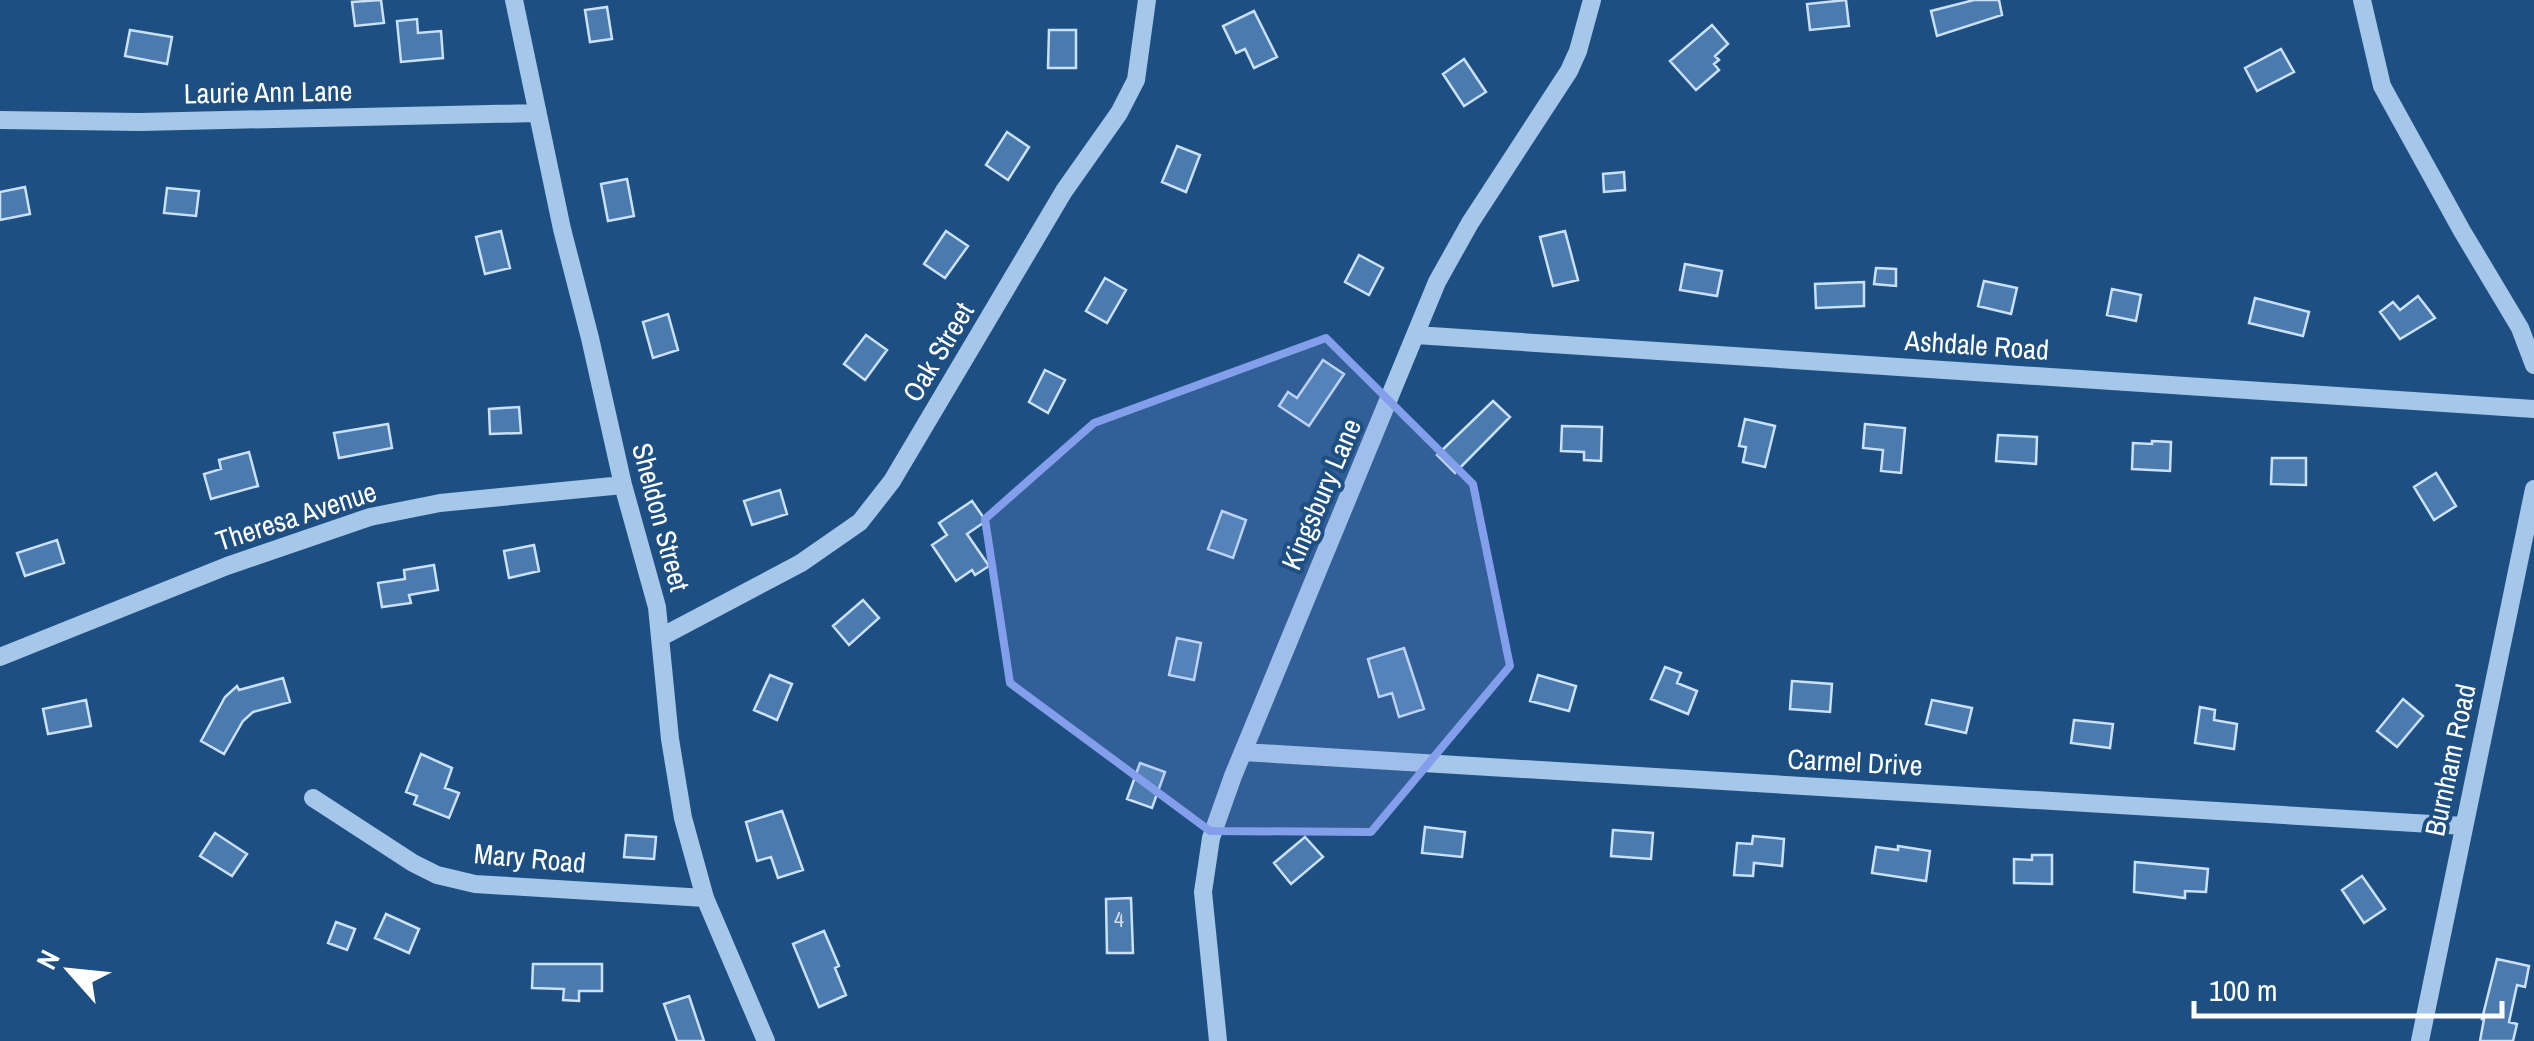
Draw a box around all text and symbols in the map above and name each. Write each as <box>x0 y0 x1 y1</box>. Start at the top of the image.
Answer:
street label: Laurie Ann Lane <box>183 72 353 112</box>
street label: Oak Street <box>893 295 983 409</box>
street label: Ashdale Road <box>1903 321 2050 369</box>
street label: Kingsbury Lane <box>1272 413 1370 575</box>
street label: Sheldon Street <box>623 439 699 595</box>
street label: Theresa Avenue <box>211 472 381 560</box>
street label: Burnham Road <box>2415 681 2485 839</box>
street label: Carmel Drive <box>1786 739 1924 785</box>
street label: Mary Road <box>472 834 588 882</box>
house number: 4 <box>1114 904 1124 934</box>
north arrow <box>20 921 120 1021</box>
text: N <box>27 944 68 976</box>
scale bar <box>2194 956 2502 1018</box>
text: 100 m <box>2209 970 2277 1010</box>

